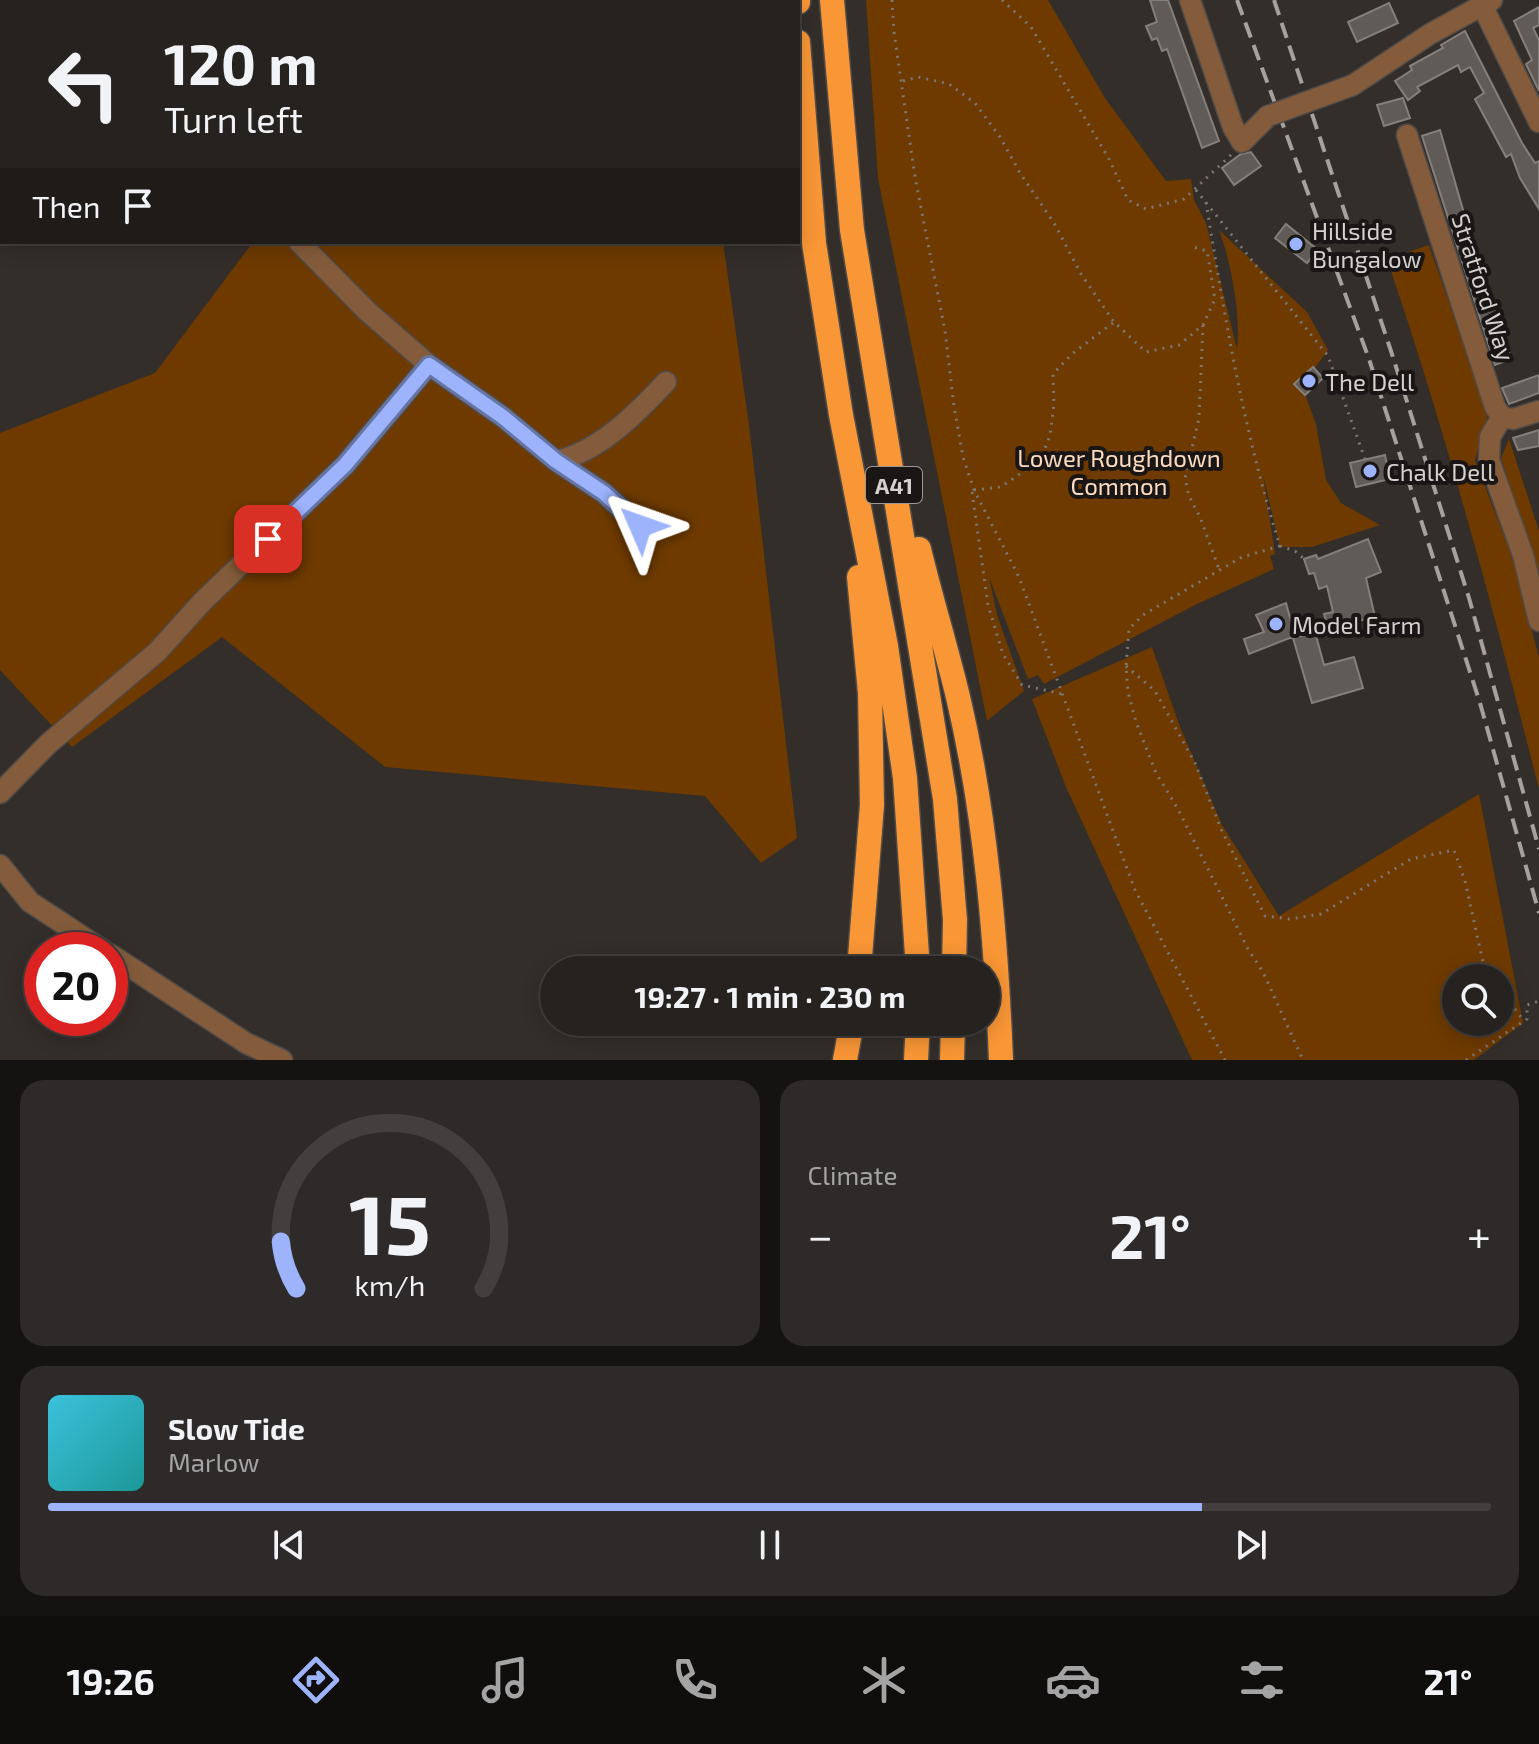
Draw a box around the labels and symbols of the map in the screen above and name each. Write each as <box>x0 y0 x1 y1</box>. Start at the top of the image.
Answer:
street label: Stratford Way <box>1446 210 1522 365</box>
place label: Hillside Bungalow <box>1312 216 1422 273</box>
marker: Hillside Bungalow <box>1287 235 1305 253</box>
place label: The Dell <box>1325 367 1414 396</box>
marker: The Dell <box>1300 372 1318 390</box>
park label: Lower Roughdown Common <box>1017 443 1221 500</box>
place label: Chalk Dell <box>1386 457 1494 486</box>
marker: Chalk Dell <box>1361 462 1379 480</box>
road number: A41 <box>866 467 922 503</box>
position arrow <box>598 484 682 568</box>
pin <box>234 505 302 573</box>
place label: Model Farm <box>1292 610 1421 639</box>
marker: Model Farm <box>1267 615 1285 633</box>
speed limit sign: 20 <box>24 932 128 1036</box>

